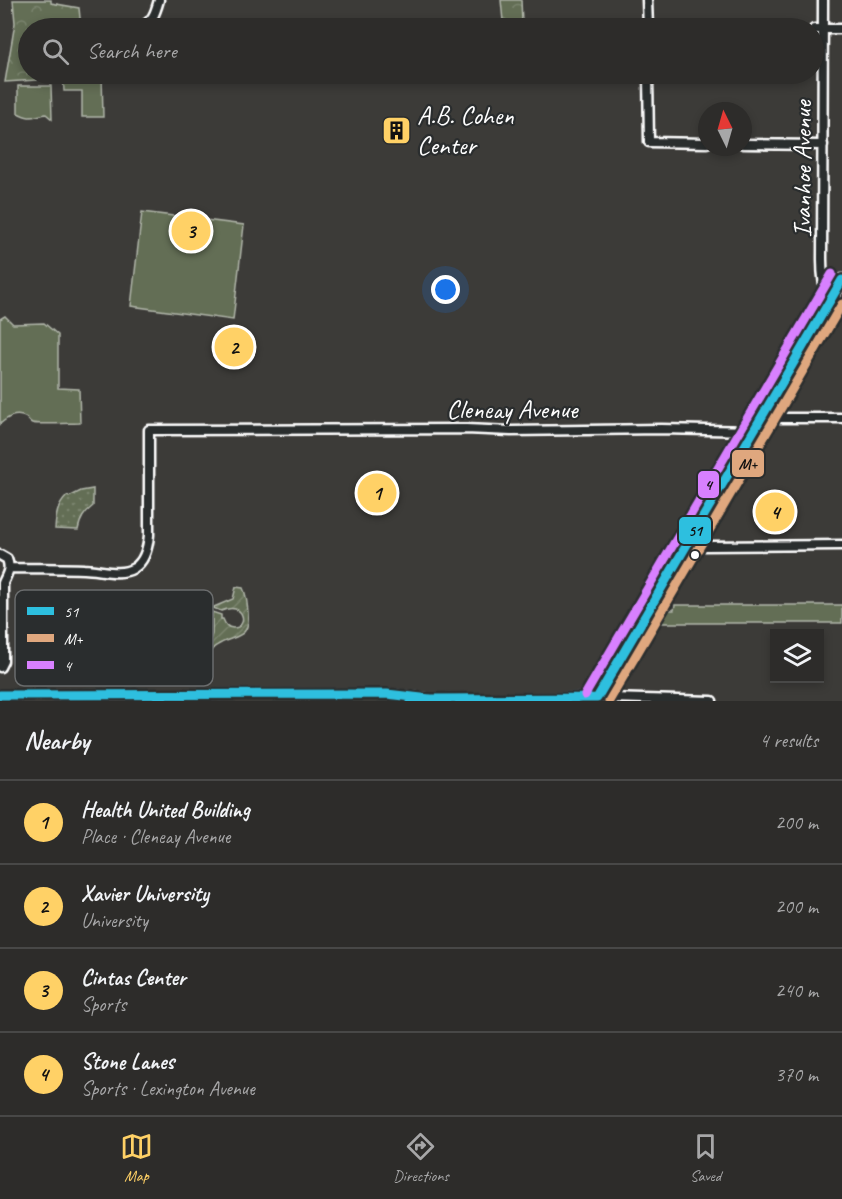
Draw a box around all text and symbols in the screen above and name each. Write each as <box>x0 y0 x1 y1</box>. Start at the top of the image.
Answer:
search box <box>18 18 824 84</box>
icon: search <box>39 35 72 68</box>
text: Search here <box>87 37 177 65</box>
place label: A.B. Cohen Center <box>417 99 514 162</box>
street label: Ivanhoe Avenue <box>786 99 819 237</box>
north arrow <box>698 102 752 156</box>
building icon: A.B. Cohen Center <box>380 114 412 146</box>
pin: 3 <box>172 208 210 254</box>
your location <box>431 275 460 304</box>
pin: 2 <box>214 324 254 370</box>
street label: Cleneay Avenue <box>447 393 579 426</box>
line badge: M+ <box>731 449 765 478</box>
text: M+ <box>739 454 758 474</box>
pin: 1 <box>358 470 397 516</box>
line badge: 4 <box>697 470 720 499</box>
text: 4 <box>704 475 713 495</box>
pin: 4 <box>756 490 794 534</box>
line badge: 51 <box>678 516 712 545</box>
text: 51 <box>688 521 704 541</box>
unlabelled marker <box>689 549 701 561</box>
legend <box>15 590 213 686</box>
text: 51 <box>64 602 79 622</box>
text: M+ <box>64 629 84 649</box>
map controls <box>770 629 824 683</box>
button: layers <box>770 629 824 683</box>
text: 4 <box>64 656 73 676</box>
text: Nearby <box>24 724 89 757</box>
text: 4 results <box>759 728 818 753</box>
text: Health United Building <box>81 796 250 824</box>
text: 1 <box>39 810 48 835</box>
text: 200 m <box>775 810 818 835</box>
text: Place · Cleneay Avenue <box>81 824 230 849</box>
text: Xavier University <box>81 880 209 908</box>
text: 2 <box>39 894 48 919</box>
text: 200 m <box>775 894 818 919</box>
text: University <box>81 908 148 933</box>
text: Cintas Center <box>81 964 186 992</box>
text: 3 <box>39 978 48 1003</box>
text: 240 m <box>775 978 818 1003</box>
text: Sports <box>81 992 126 1017</box>
text: Stone Lanes <box>81 1048 174 1076</box>
text: 4 <box>39 1062 48 1087</box>
text: 370 m <box>775 1062 818 1087</box>
text: Sports · Lexington Avenue <box>81 1076 255 1101</box>
tab: Map <box>120 1130 153 1186</box>
tab: Directions <box>393 1130 449 1186</box>
tab: Saved <box>689 1130 722 1186</box>

